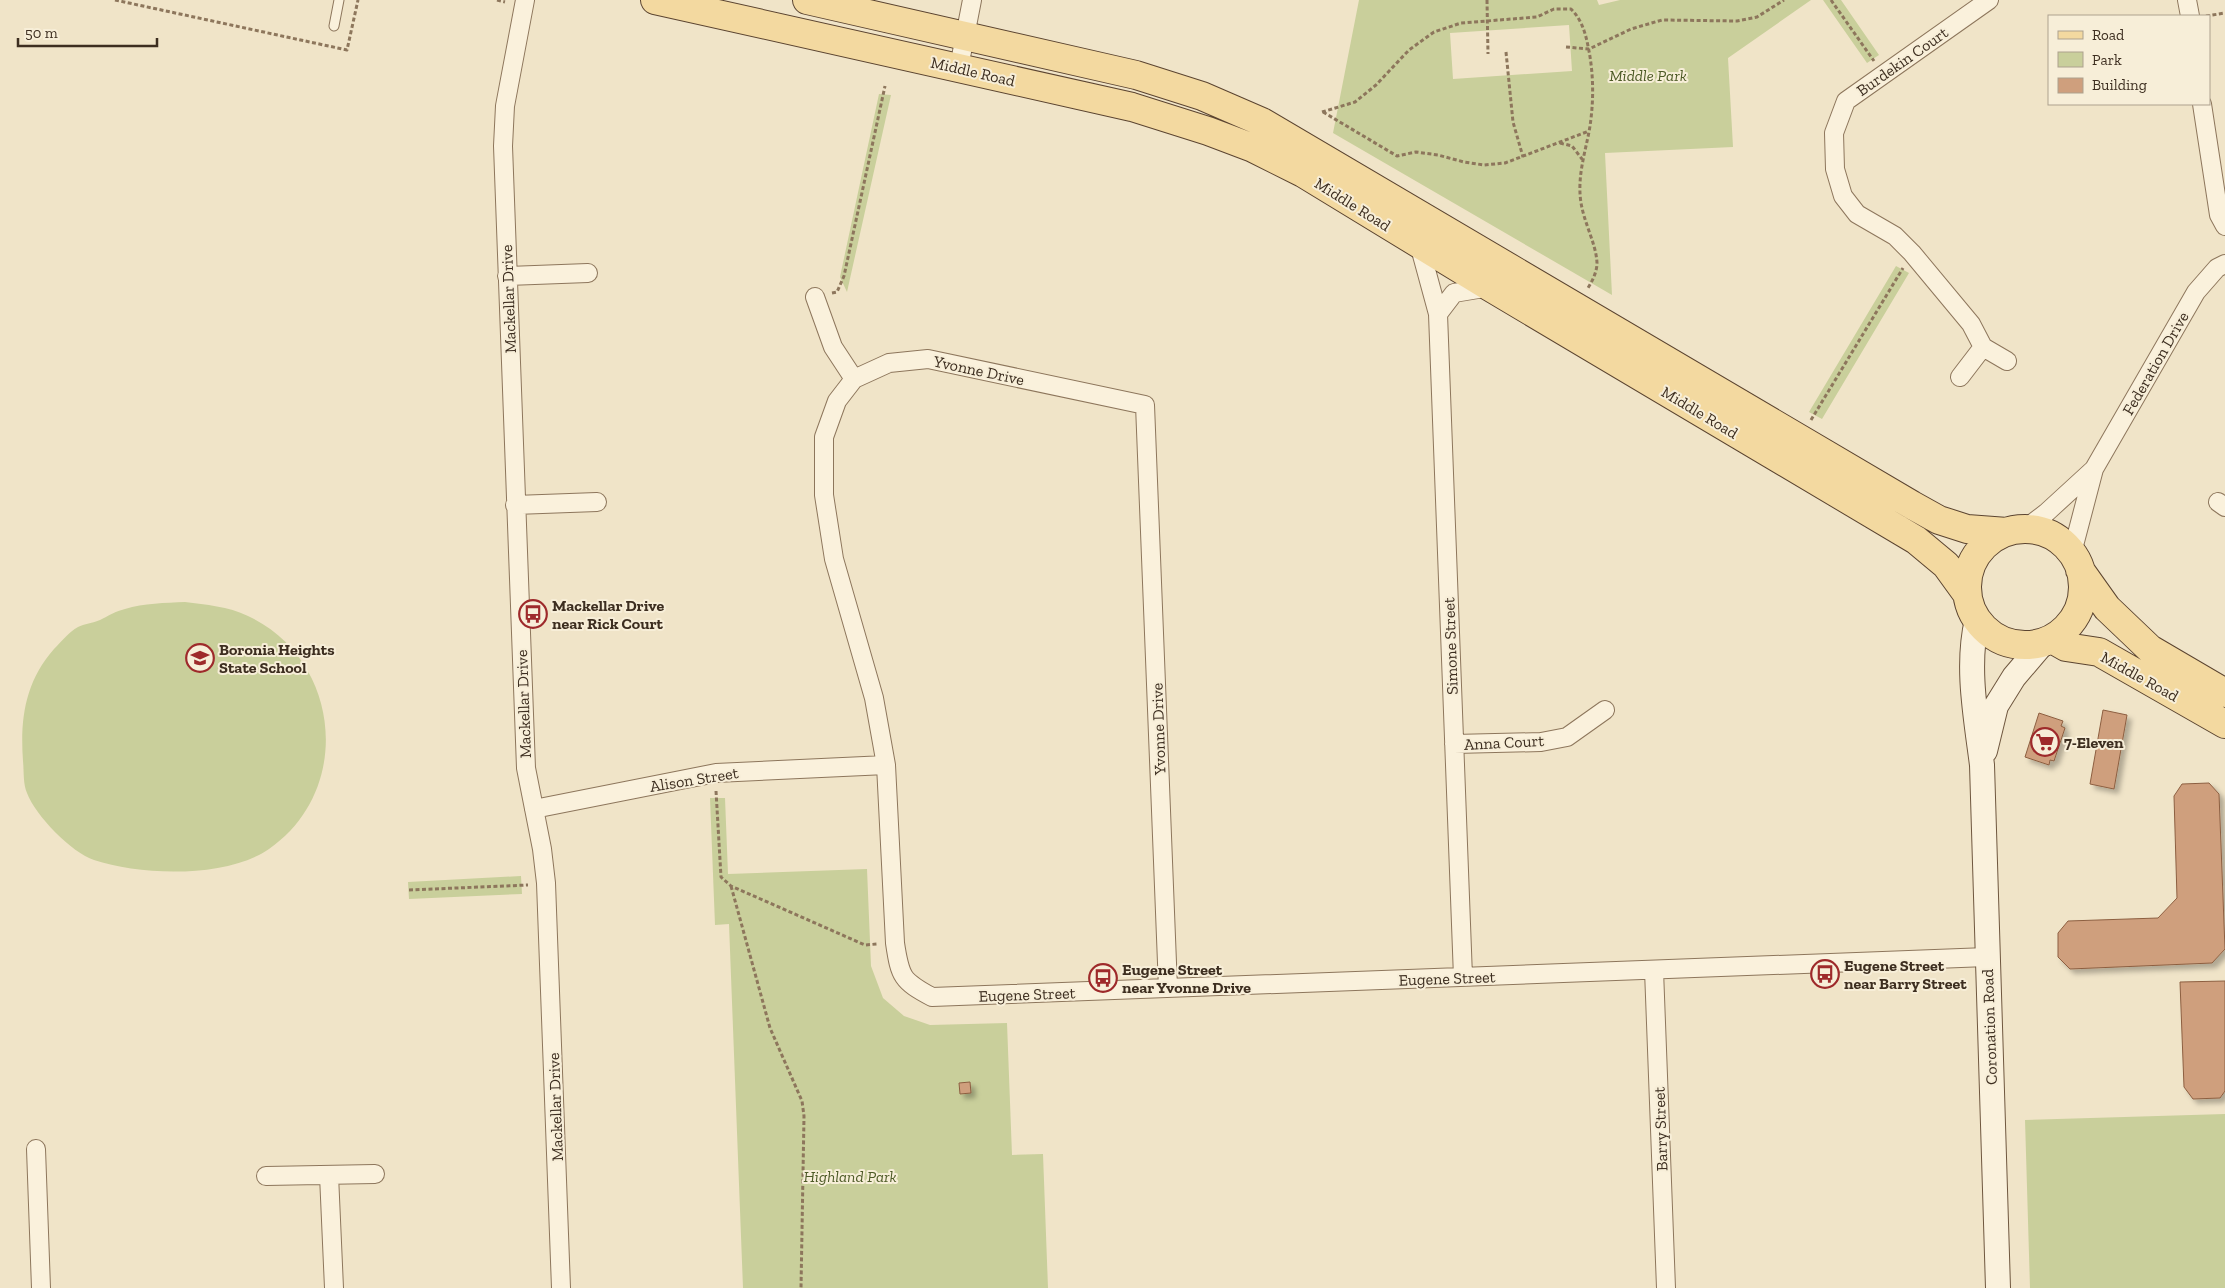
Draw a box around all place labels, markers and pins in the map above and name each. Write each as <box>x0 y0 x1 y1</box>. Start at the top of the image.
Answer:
place label: Mackellar Drive near Rick Court <box>552 596 664 633</box>
bus stop icon: Mackellar Drive near Rick Court <box>518 599 548 629</box>
place label: Boronia Heights State School <box>219 640 335 677</box>
school or university icon: Boronia Heights State School <box>185 643 215 673</box>
supermarket icon: 7-Eleven <box>2030 727 2060 757</box>
place label: 7-Eleven <box>2064 733 2124 752</box>
place label: Eugene Street near Barry Street <box>1844 956 1967 993</box>
bus stop icon: Eugene Street near Barry Street <box>1810 959 1840 989</box>
place label: Eugene Street near Yvonne Drive <box>1122 960 1251 997</box>
bus stop icon: Eugene Street near Yvonne Drive <box>1088 963 1118 993</box>

